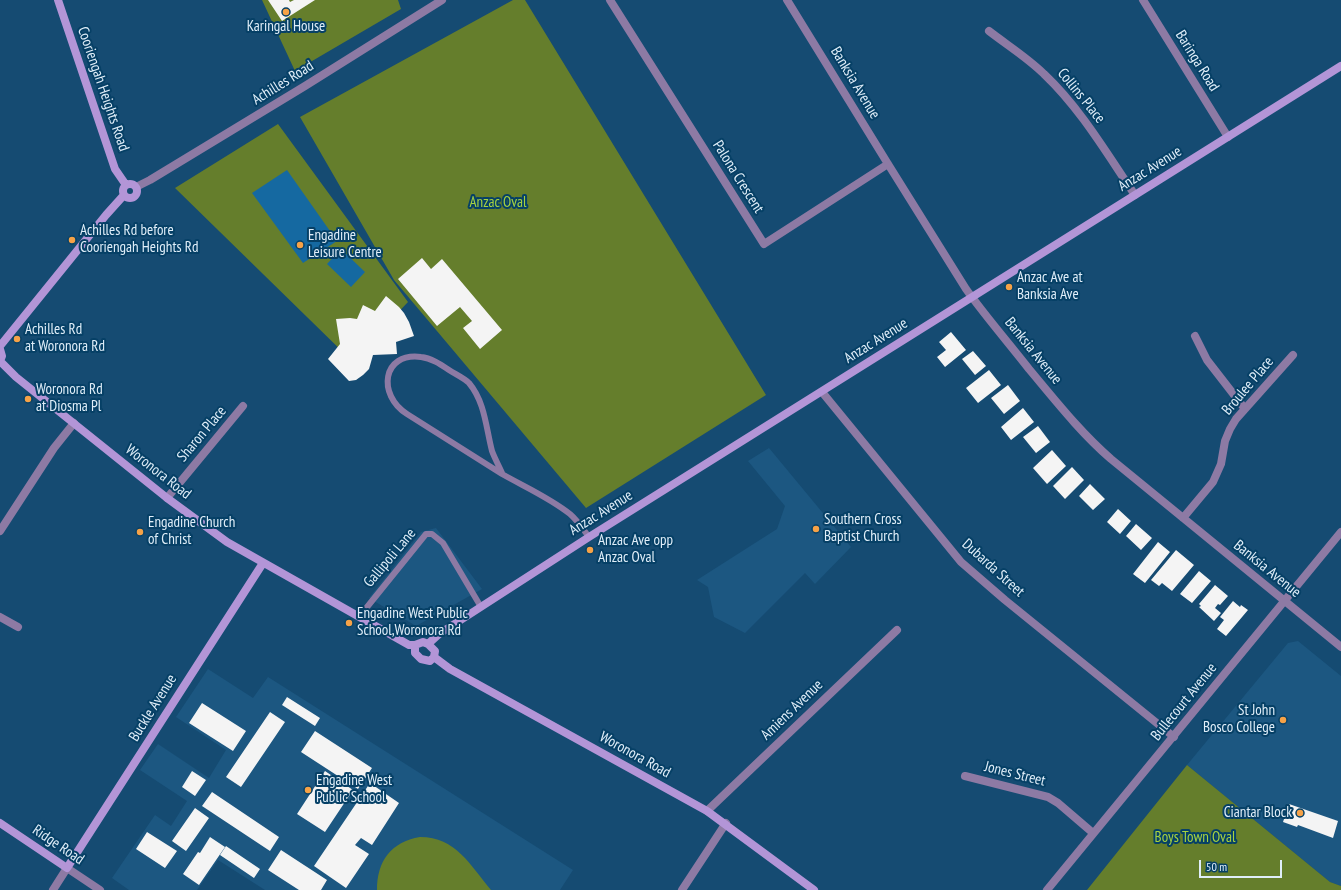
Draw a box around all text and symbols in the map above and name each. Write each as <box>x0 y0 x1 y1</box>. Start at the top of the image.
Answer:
marker: Karingal House <box>281 7 291 17</box>
place label: Karingal House <box>247 18 325 36</box>
street label: Cooriengah Heights Road <box>73 24 133 154</box>
street label: Baringa Road <box>1171 27 1223 95</box>
street label: Banksia Avenue <box>826 44 884 122</box>
street label: Achilles Road <box>249 57 317 109</box>
street label: Collins Place <box>1053 65 1109 127</box>
street label: Palona Crescent <box>709 137 767 217</box>
street label: Anzac Avenue <box>1115 142 1185 196</box>
park label: Anzac Oval <box>470 194 526 212</box>
place label: Achilles Rd before Cooriengah Heights Rd <box>80 222 198 257</box>
place label: Engadine Leisure Centre <box>308 227 382 262</box>
marker: Achilles Rd before Cooriengah Heights Rd <box>67 235 77 245</box>
marker: Engadine Leisure Centre <box>295 240 305 250</box>
place label: Anzac Ave at Banksia Ave <box>1017 269 1083 304</box>
marker: Anzac Ave at Banksia Ave <box>1004 282 1014 292</box>
street label: Anzac Avenue <box>841 314 911 368</box>
street label: Banksia Avenue <box>1001 314 1065 388</box>
place label: Achilles Rd at Woronora Rd <box>25 321 105 356</box>
marker: Achilles Rd at Woronora Rd <box>12 334 22 344</box>
street label: Broulee Place <box>1218 353 1278 419</box>
place label: Woronora Rd at Diosma Pl <box>36 381 103 416</box>
marker: Woronora Rd at Diosma Pl <box>23 394 33 404</box>
street label: Sharon Place <box>174 403 230 465</box>
street label: Woronora Road <box>122 441 194 503</box>
street label: Anzac Avenue <box>566 486 636 540</box>
place label: Southern Cross Baptist Church <box>824 511 902 546</box>
place label: Engadine Church of Christ <box>148 514 235 549</box>
marker: Southern Cross Baptist Church <box>811 524 821 534</box>
street label: Gallipoli Lane <box>360 525 420 591</box>
marker: Engadine Church of Christ <box>135 527 145 537</box>
place label: Anzac Ave opp Anzac Oval <box>598 532 673 567</box>
street label: Dubarda Street <box>958 535 1028 601</box>
street label: Banksia Avenue <box>1230 537 1304 601</box>
marker: Anzac Ave opp Anzac Oval <box>585 545 595 555</box>
place label: Engadine West Public School,Woronora Rd <box>357 605 468 640</box>
marker: Engadine West Public School,Woronora Rd <box>344 618 354 628</box>
street label: Bullecourt Avenue <box>1147 660 1221 744</box>
street label: Buckle Avenue <box>125 671 181 745</box>
street label: Amiens Avenue <box>757 676 827 744</box>
place label: St John Bosco College <box>1203 702 1275 737</box>
marker: St John Bosco College <box>1278 715 1288 725</box>
street label: Woronora Road <box>596 728 674 782</box>
street label: Jones Street <box>983 758 1047 790</box>
place label: Engadine West Public School <box>316 772 392 807</box>
marker: Engadine West Public School <box>303 785 313 795</box>
place label: Ciantar Block <box>1224 804 1292 822</box>
marker: Ciantar Block <box>1295 808 1305 818</box>
street label: Ridge Road <box>29 821 87 869</box>
park label: Boys Town Oval <box>1155 829 1235 847</box>
scale bar <box>1201 852 1284 878</box>
text: 50 m <box>1206 859 1227 874</box>

